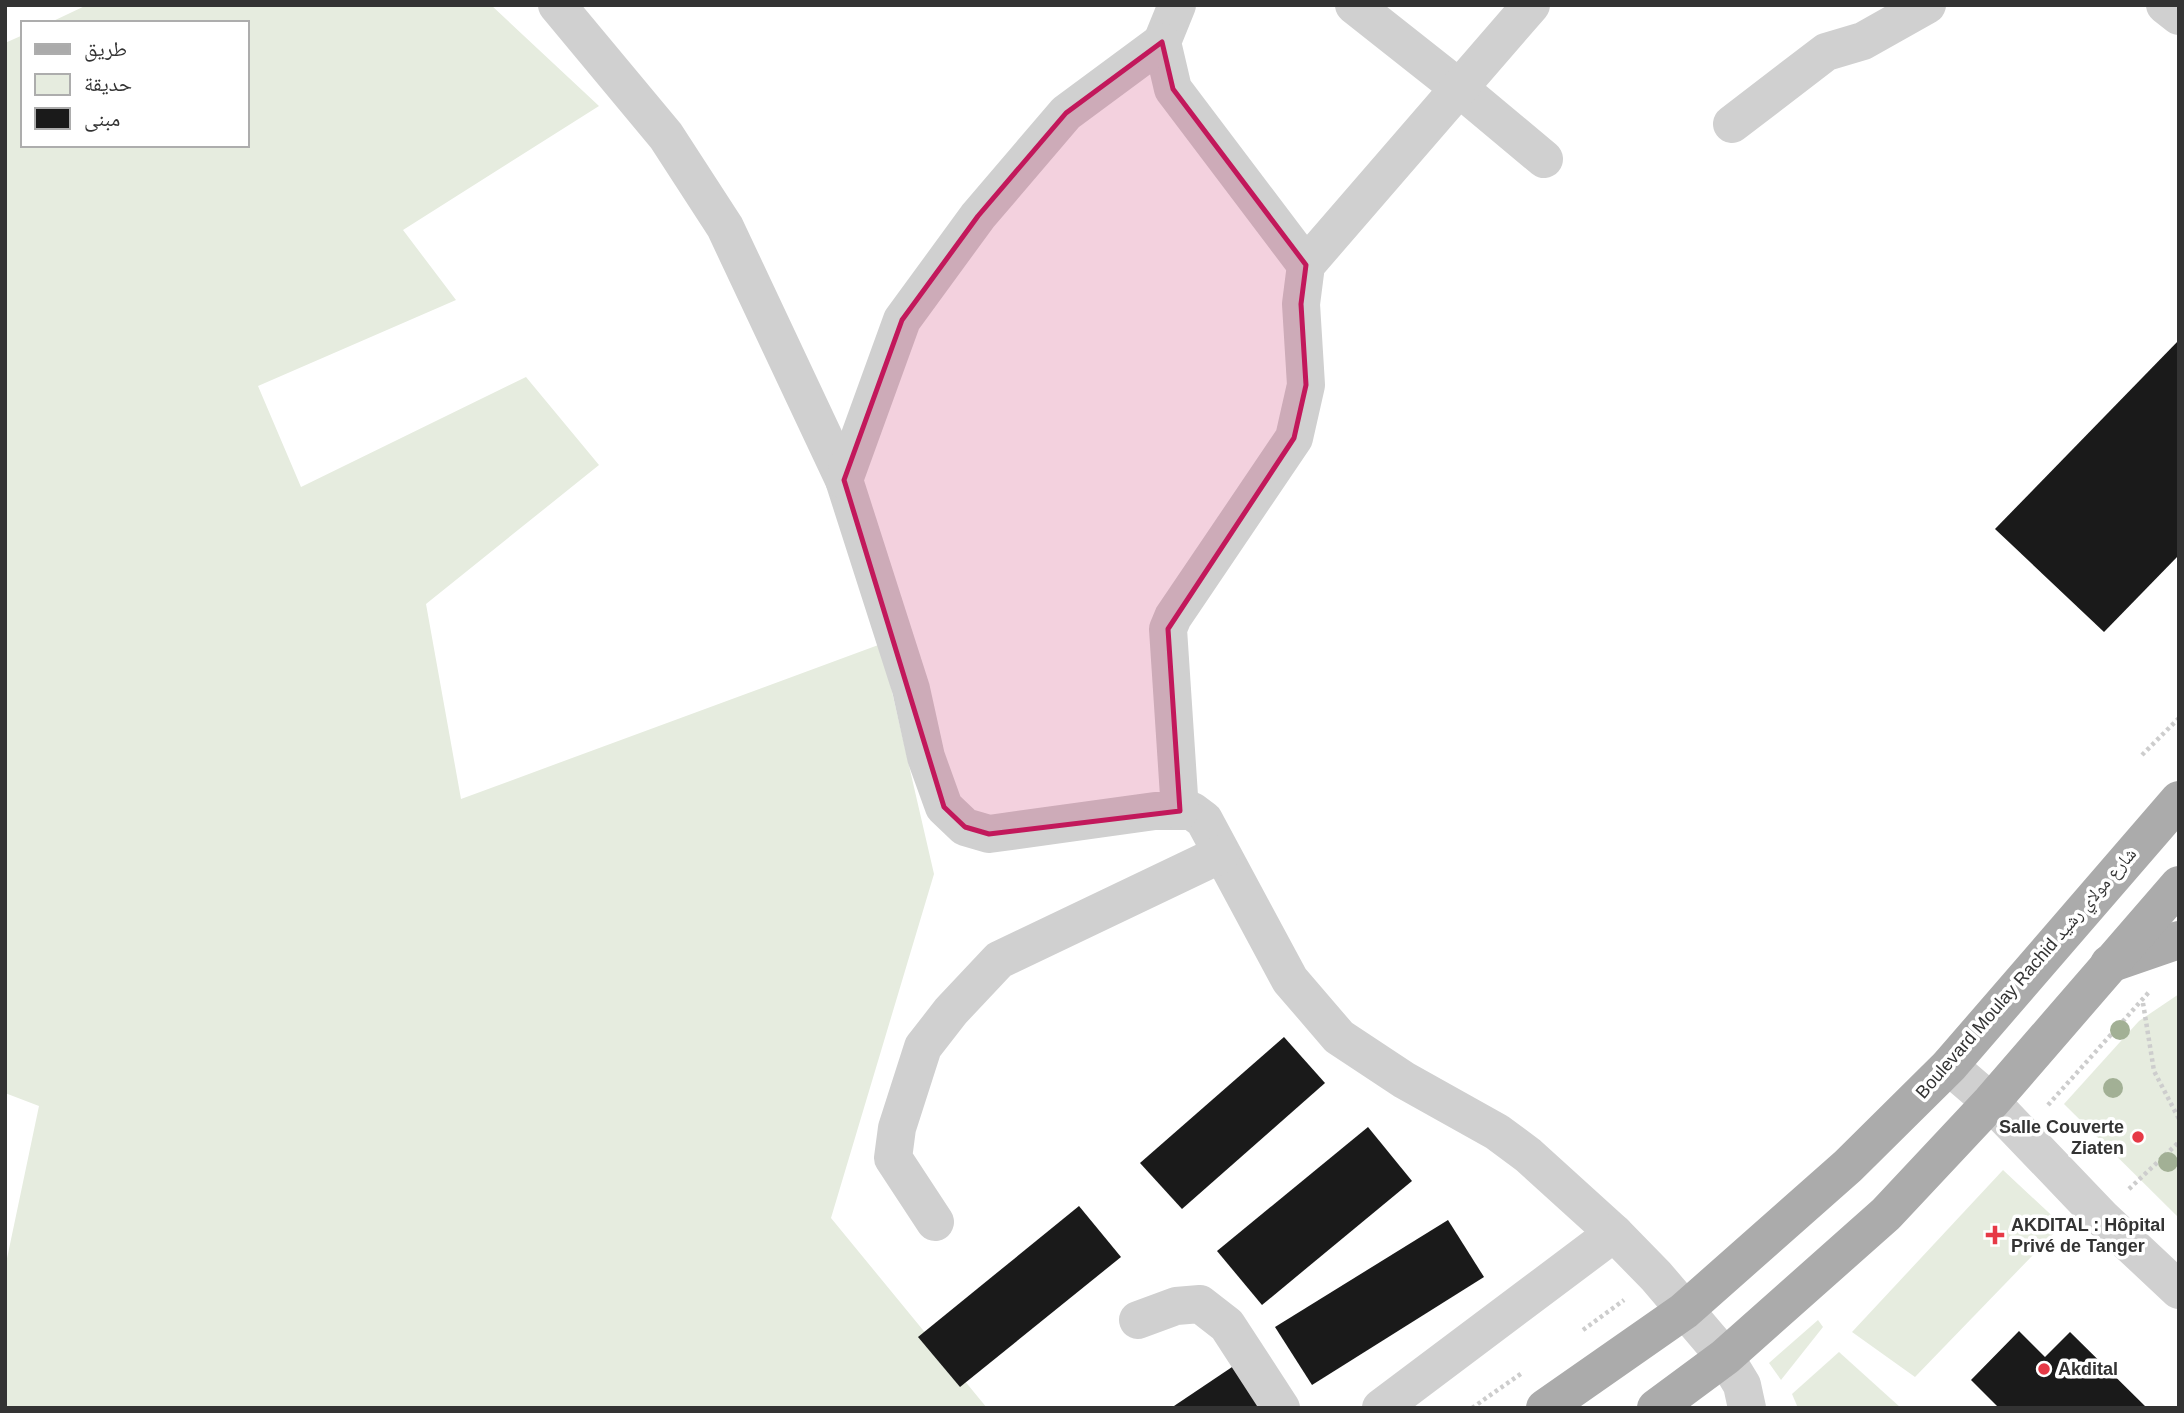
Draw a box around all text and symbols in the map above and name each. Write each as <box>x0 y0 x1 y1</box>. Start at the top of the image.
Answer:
legend <box>21 21 248 147</box>
text: طريق <box>84 37 127 62</box>
text: حديقة <box>84 72 132 95</box>
text: مبنى <box>84 107 120 132</box>
street label: Boulevard Moulay Rachid شارع مولاي رشيد <box>1912 844 2144 1105</box>
place label: Salle Couverte Ziaten <box>1999 1117 2124 1158</box>
marker: Salle Couverte Ziaten <box>2130 1129 2146 1145</box>
place label: AKDITAL : Hôpital Privé de Tanger <box>2011 1215 2165 1256</box>
marker: AKDITAL : Hôpital Privé de Tanger <box>1985 1225 2005 1245</box>
place label: Akdital <box>2058 1359 2118 1379</box>
marker: Akdital <box>2036 1361 2052 1377</box>

